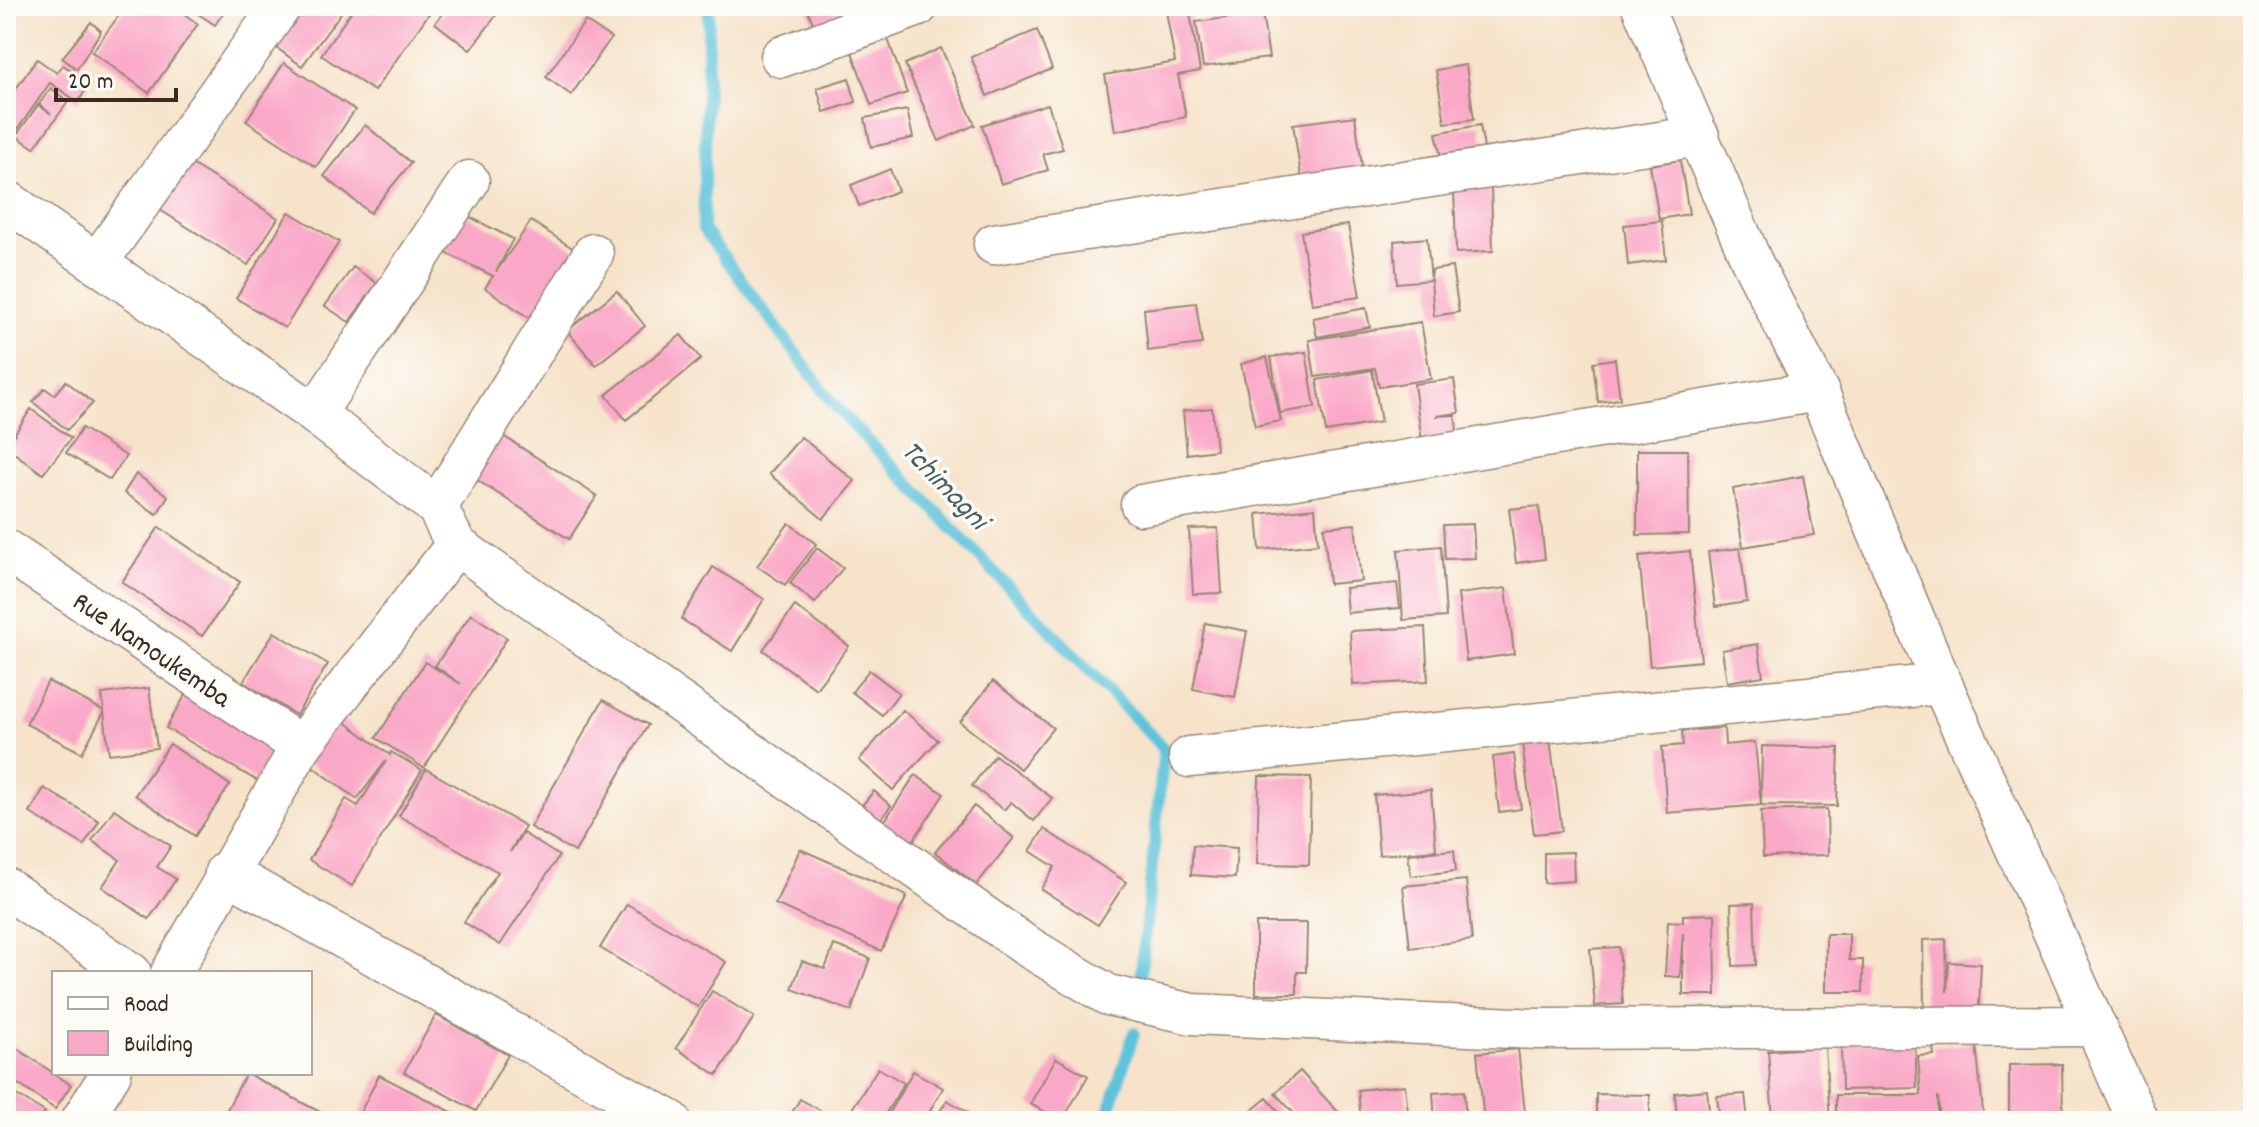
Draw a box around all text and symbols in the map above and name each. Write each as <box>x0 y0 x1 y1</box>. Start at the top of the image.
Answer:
scale bar <box>56 52 176 102</box>
text: 20 m <box>68 66 114 100</box>
water label: Tchimagni <box>889 432 1000 545</box>
street label: Rue Namoukemba <box>63 584 238 721</box>
legend <box>52 971 312 1075</box>
text: Road <box>124 989 169 1023</box>
text: Building <box>124 1029 193 1063</box>

